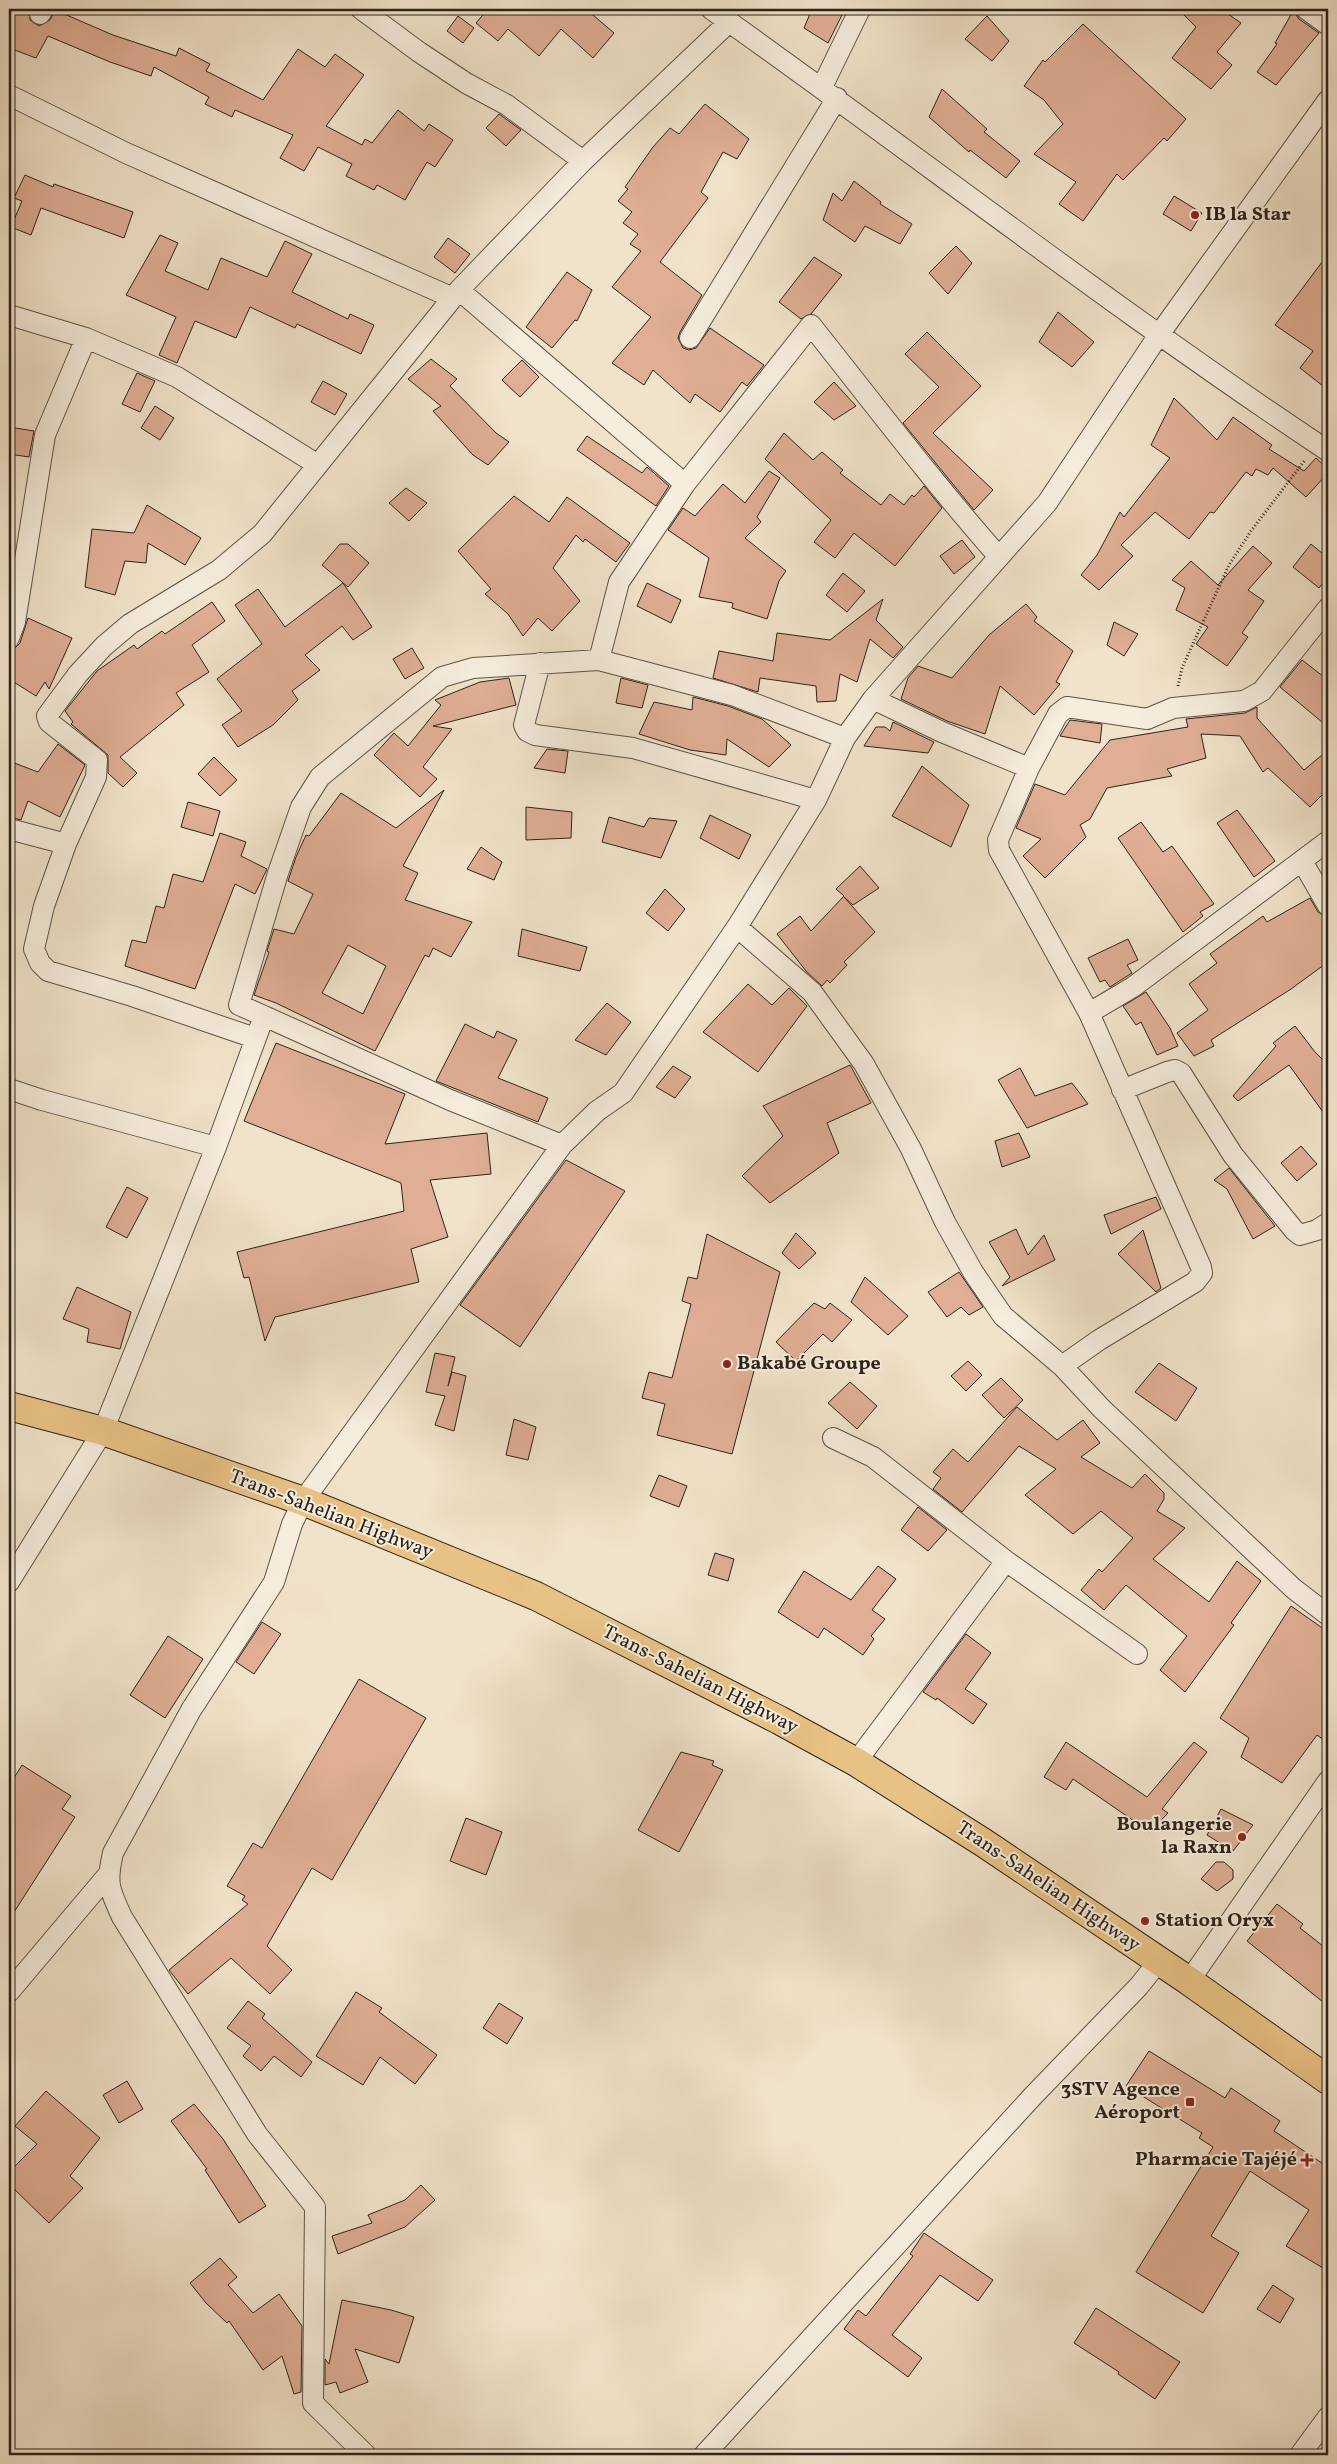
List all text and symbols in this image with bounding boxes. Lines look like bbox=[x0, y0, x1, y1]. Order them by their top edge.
place label: IB la Star bbox=[1205, 201, 1291, 229]
marker: IB la Star bbox=[1189, 209, 1201, 221]
place label: Bakabé Groupe bbox=[737, 1350, 881, 1378]
marker: Bakabé Groupe bbox=[721, 1358, 733, 1370]
street label: Trans-Sahelian Highway bbox=[225, 1463, 437, 1567]
street label: Trans-Sahelian Highway bbox=[597, 1618, 803, 1742]
place label: Boulangerie la Raxn bbox=[1116, 1811, 1232, 1862]
street label: Trans-Sahelian Highway bbox=[950, 1815, 1146, 1959]
marker: Boulangerie la Raxn bbox=[1236, 1831, 1248, 1843]
place label: Station Oryx bbox=[1155, 1907, 1274, 1935]
marker: Station Oryx bbox=[1139, 1915, 1151, 1927]
place label: 3STV Agence Aéroport bbox=[1061, 2076, 1180, 2127]
marker: 3STV Agence Aéroport bbox=[1184, 2096, 1196, 2108]
place label: Pharmacie Tajéjé bbox=[1135, 2146, 1297, 2174]
marker: Pharmacie Tajéjé bbox=[1301, 2154, 1313, 2166]

